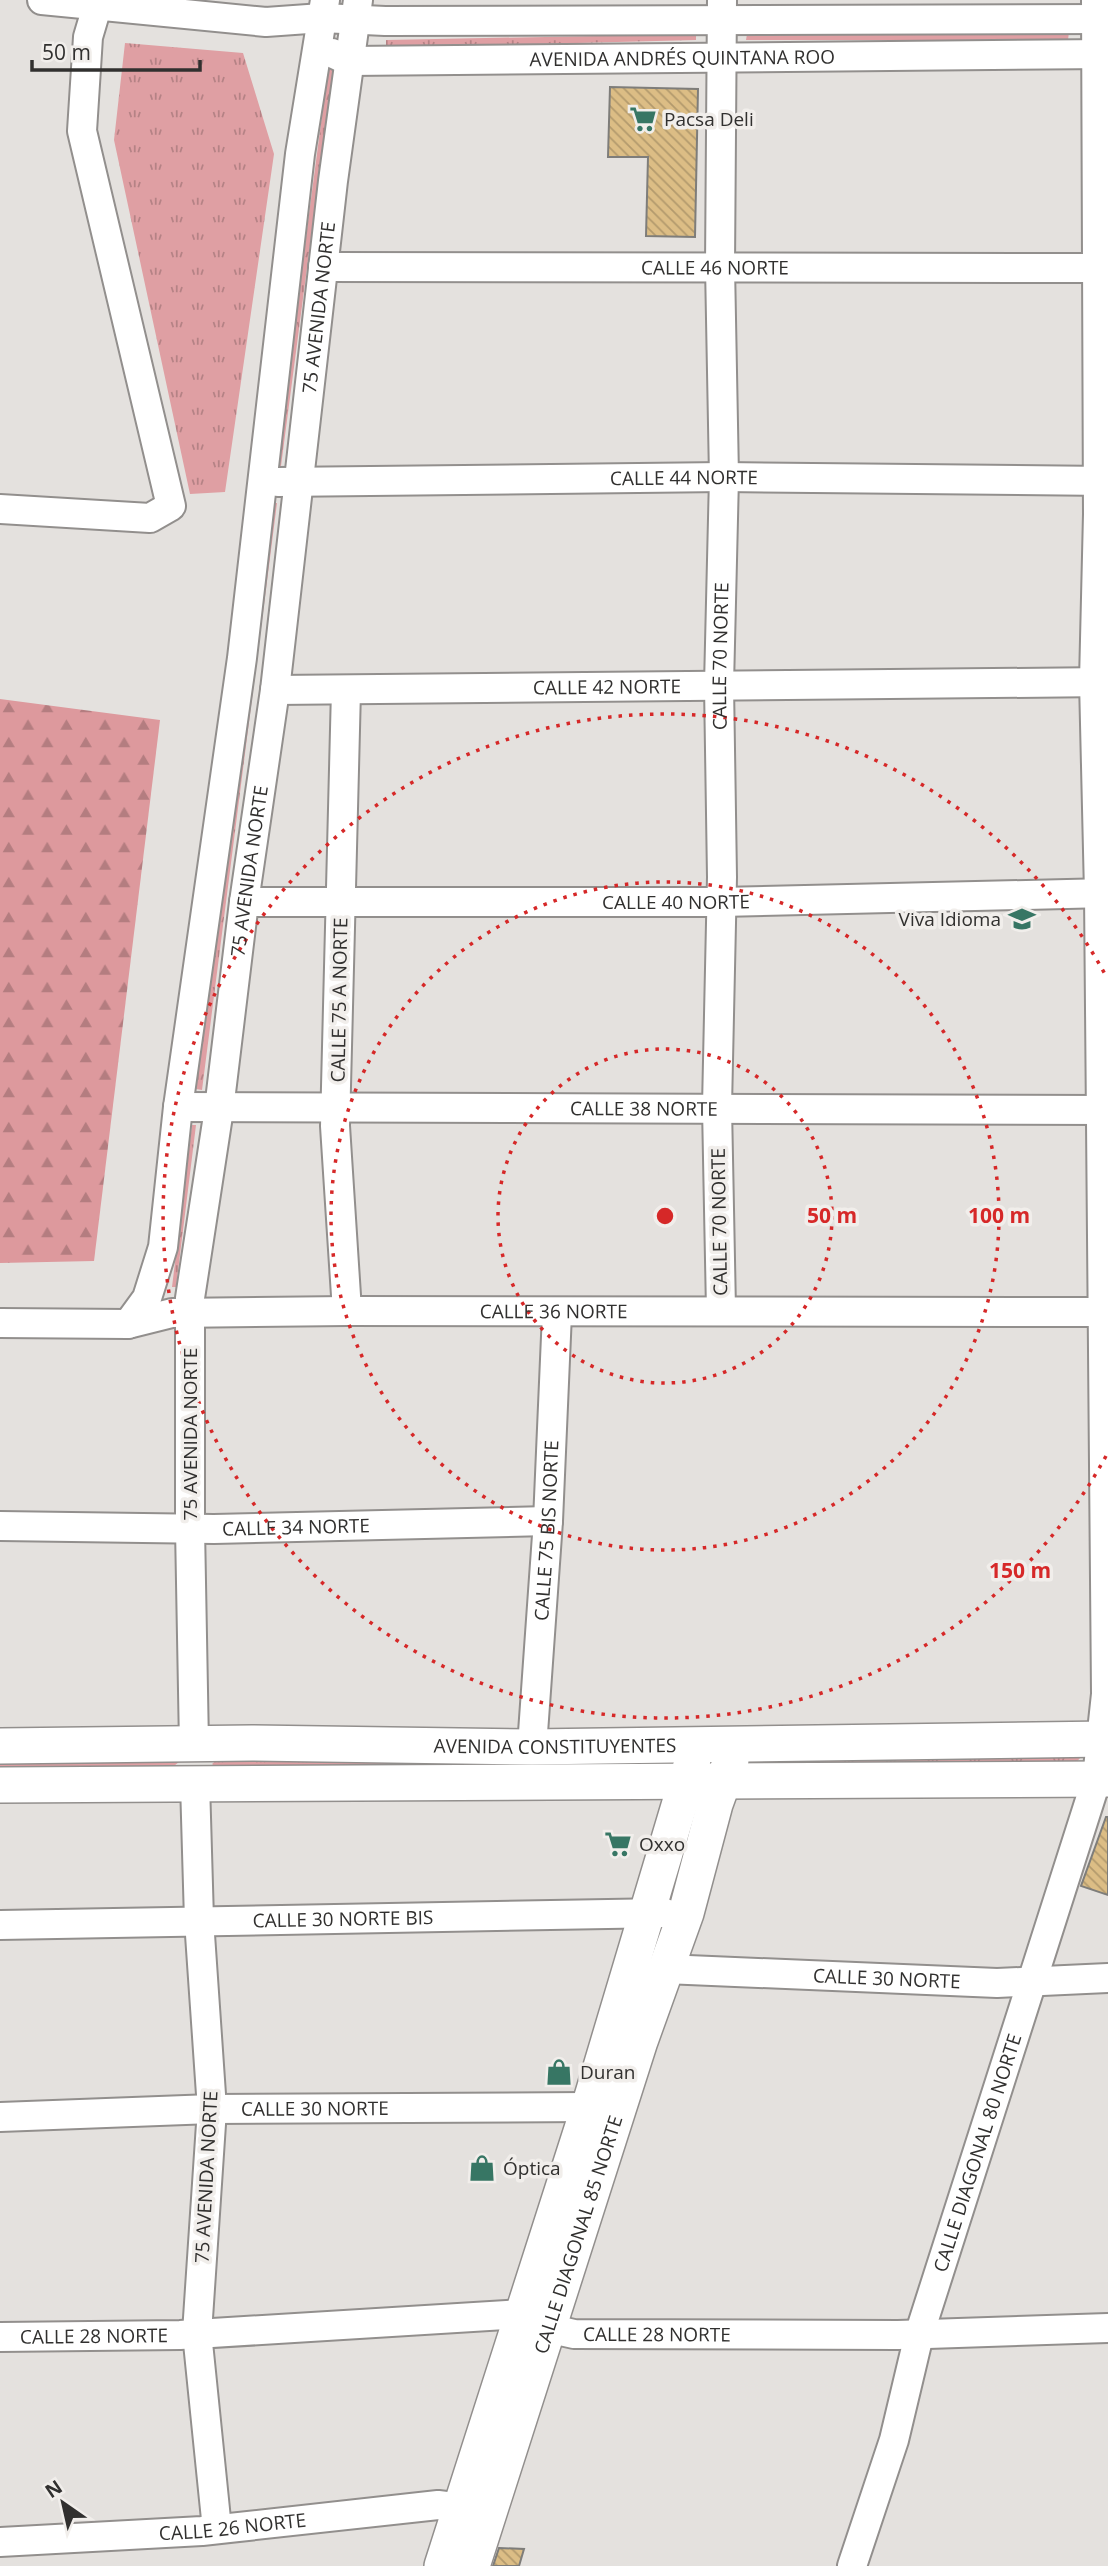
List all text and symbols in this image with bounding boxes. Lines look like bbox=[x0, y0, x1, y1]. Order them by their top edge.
scale bar bbox=[32, 28, 200, 72]
text: 50 m bbox=[42, 38, 91, 66]
street label: AVENIDA ANDRÉS QUINTANA ROO bbox=[529, 44, 835, 72]
supermarket icon: Pacsa Deli bbox=[628, 104, 658, 134]
place label: Pacsa Deli bbox=[664, 106, 754, 132]
street label: 75 AVENIDA NORTE bbox=[296, 220, 341, 395]
street label: CALLE 46 NORTE bbox=[641, 254, 789, 281]
street label: CALLE 44 NORTE bbox=[610, 464, 758, 491]
street label: CALLE 70 NORTE bbox=[706, 582, 734, 730]
street label: CALLE 42 NORTE bbox=[533, 673, 681, 701]
street label: 75 AVENIDA NORTE bbox=[224, 784, 274, 958]
street label: CALLE 40 NORTE bbox=[602, 888, 750, 915]
school or university icon: Viva Idioma bbox=[1007, 904, 1037, 934]
place label: Viva Idioma bbox=[899, 906, 1001, 932]
street label: CALLE 75 A NORTE bbox=[325, 917, 353, 1083]
street label: CALLE 38 NORTE bbox=[570, 1095, 718, 1122]
street label: CALLE 70 NORTE bbox=[705, 1148, 733, 1296]
text: 50 m bbox=[807, 1201, 857, 1229]
text: 100 m bbox=[968, 1201, 1030, 1229]
centre of rings bbox=[653, 1204, 677, 1228]
street label: CALLE 36 NORTE bbox=[480, 1298, 628, 1324]
street label: 75 AVENIDA NORTE bbox=[177, 1348, 203, 1520]
street label: CALLE 75 BIS NORTE bbox=[528, 1440, 564, 1622]
street label: CALLE 34 NORTE bbox=[222, 1512, 370, 1542]
text: 150 m bbox=[989, 1556, 1051, 1584]
street label: AVENIDA CONSTITUYENTES bbox=[433, 1732, 677, 1760]
supermarket icon: Oxxo bbox=[603, 1829, 633, 1859]
place label: Oxxo bbox=[639, 1831, 685, 1857]
street label: CALLE 30 NORTE BIS bbox=[252, 1904, 434, 1933]
street label: CALLE 30 NORTE bbox=[812, 1962, 961, 1994]
street label: CALLE DIAGONAL 80 NORTE bbox=[927, 2030, 1027, 2275]
shop icon: Duran bbox=[544, 2057, 574, 2087]
place label: Duran bbox=[580, 2059, 635, 2085]
street label: 75 AVENIDA NORTE bbox=[188, 2090, 224, 2264]
street label: CALLE 30 NORTE bbox=[241, 2095, 389, 2122]
street label: CALLE DIAGONAL 85 NORTE bbox=[528, 2112, 628, 2357]
shop icon: Óptica bbox=[467, 2153, 497, 2183]
place label: Óptica bbox=[503, 2155, 561, 2181]
street label: CALLE 28 NORTE bbox=[583, 2321, 731, 2347]
street label: CALLE 28 NORTE bbox=[20, 2322, 168, 2350]
north arrow bbox=[28, 2468, 98, 2538]
text: N bbox=[40, 2474, 67, 2504]
street label: CALLE 26 NORTE bbox=[158, 2507, 307, 2546]

